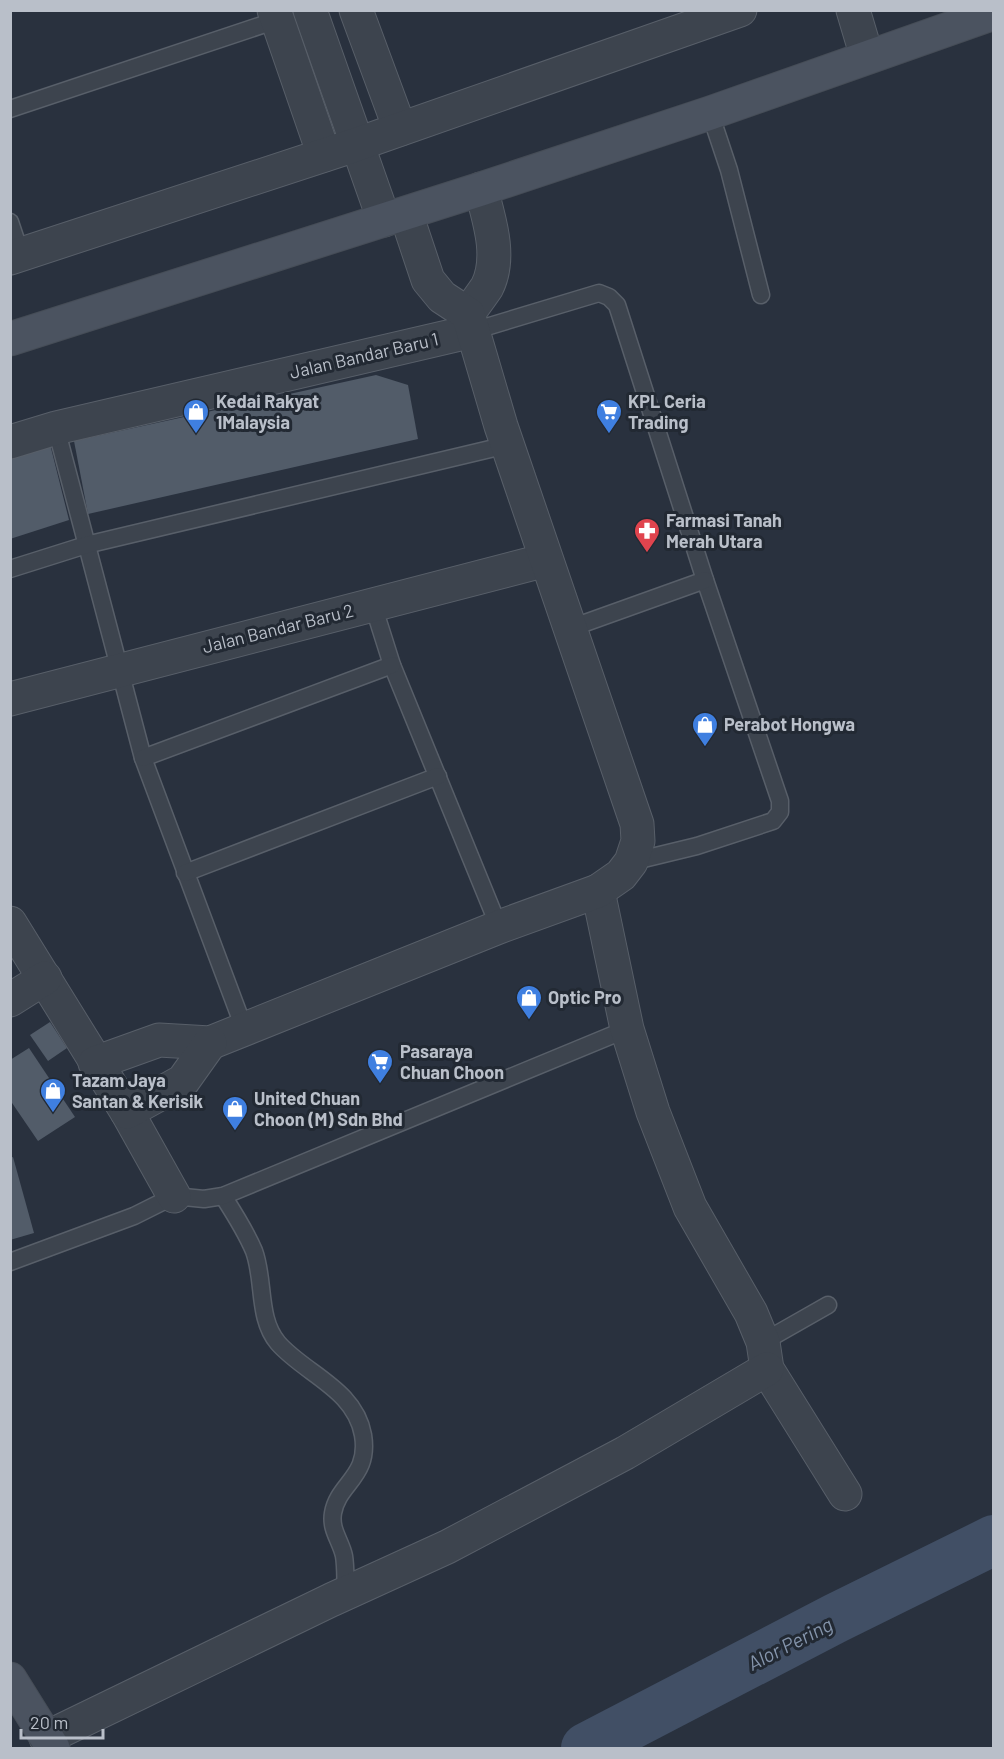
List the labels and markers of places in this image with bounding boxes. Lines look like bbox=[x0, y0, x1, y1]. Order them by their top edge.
place label: Kedai Rakyat 1Malaysia bbox=[216, 390, 319, 433]
place label: KPL Ceria Trading bbox=[628, 390, 706, 433]
shop icon: Kedai Rakyat 1Malaysia bbox=[181, 397, 211, 435]
supermarket icon: KPL Ceria Trading bbox=[594, 397, 624, 435]
place label: Farmasi Tanah Merah Utara bbox=[666, 509, 782, 552]
pharmacy icon: Farmasi Tanah Merah Utara bbox=[632, 516, 662, 554]
shop icon: Perabot Hongwa bbox=[690, 710, 720, 748]
place label: Perabot Hongwa bbox=[724, 713, 855, 735]
shop icon: Optic Pro bbox=[514, 983, 544, 1021]
place label: Optic Pro bbox=[548, 986, 622, 1008]
place label: Pasaraya Chuan Choon bbox=[400, 1040, 504, 1083]
supermarket icon: Pasaraya Chuan Choon bbox=[365, 1047, 395, 1085]
place label: Tazam Jaya Santan & Kerisik bbox=[72, 1069, 204, 1112]
shop icon: Tazam Jaya Santan & Kerisik bbox=[38, 1076, 68, 1114]
place label: United Chuan Choon (M) Sdn Bhd bbox=[254, 1087, 403, 1130]
shop icon: United Chuan Choon (M) Sdn Bhd bbox=[220, 1094, 250, 1132]

